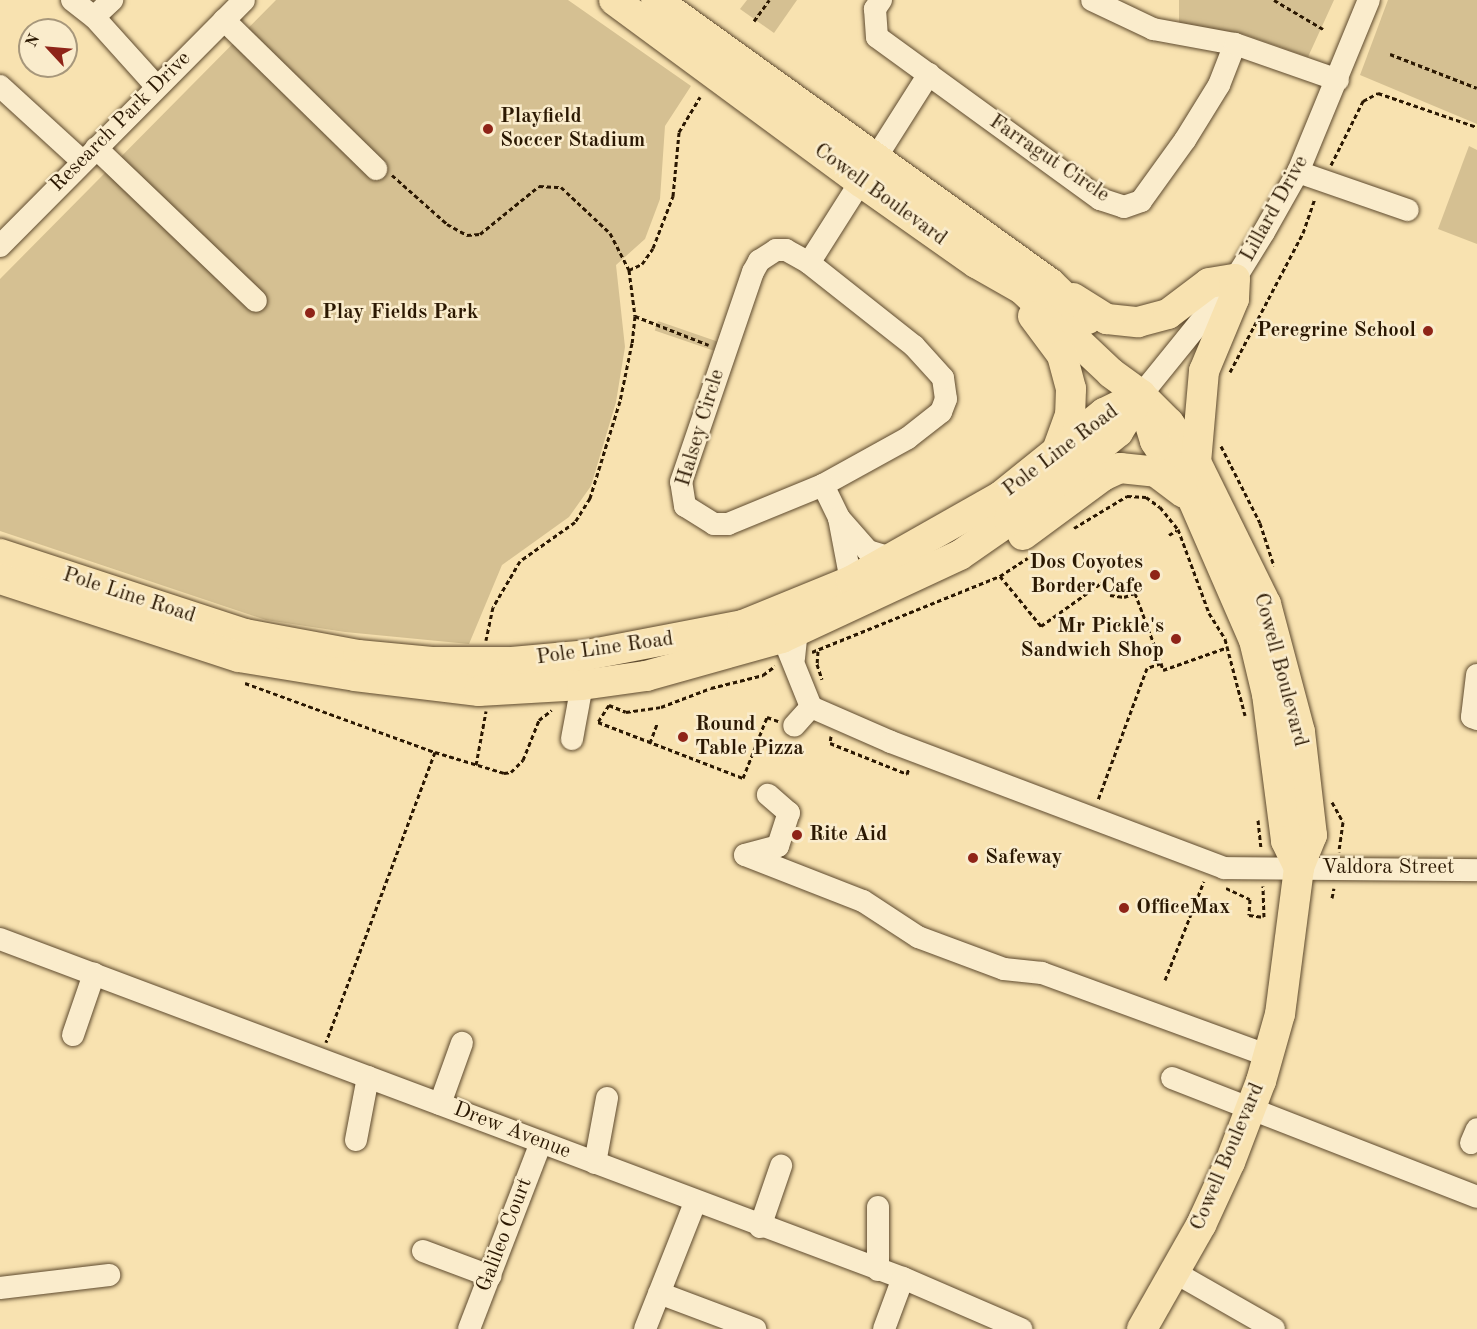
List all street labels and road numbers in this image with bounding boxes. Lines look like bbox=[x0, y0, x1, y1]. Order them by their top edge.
street label: Research Park Drive bbox=[45, 46, 197, 198]
street label: Farragut Circle bbox=[984, 110, 1114, 208]
street label: Cowell Boulevard bbox=[809, 138, 951, 252]
street label: Lillard Drive bbox=[1236, 152, 1314, 266]
street label: Halsey Circle bbox=[671, 366, 731, 490]
street label: Pole Line Road bbox=[998, 399, 1124, 503]
street label: Pole Line Road bbox=[59, 563, 199, 629]
street label: Cowell Boulevard bbox=[1247, 590, 1313, 750]
street label: Pole Line Road bbox=[535, 627, 675, 671]
street label: Valdora Street bbox=[1322, 855, 1454, 881]
street label: Cowell Boulevard bbox=[1186, 1079, 1270, 1235]
street label: Drew Avenue bbox=[450, 1097, 574, 1165]
street label: Galileo Court bbox=[472, 1174, 538, 1296]

